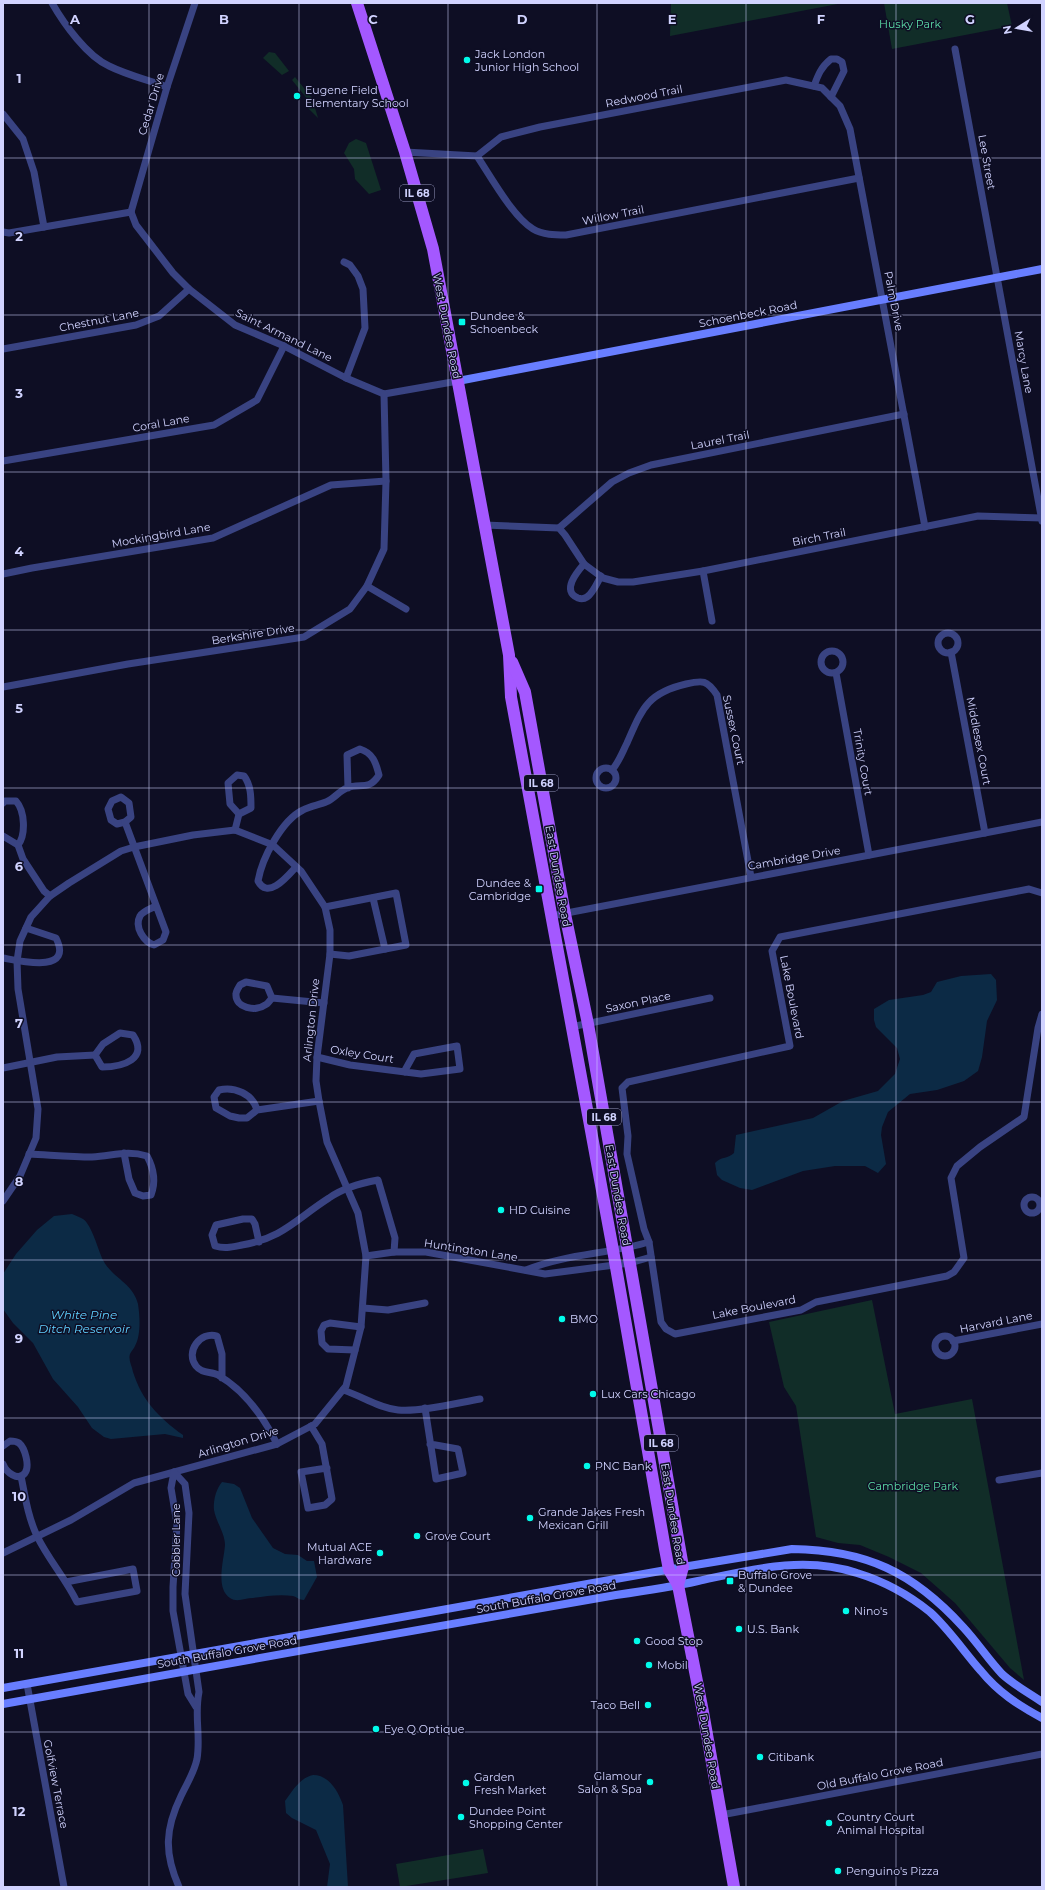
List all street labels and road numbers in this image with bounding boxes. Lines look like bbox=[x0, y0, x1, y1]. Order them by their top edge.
street label: Cedar Drive bbox=[135, 71, 167, 137]
street label: Redwood Trail bbox=[604, 82, 684, 110]
street label: Lee Street bbox=[975, 133, 999, 191]
road number: IL 68 bbox=[400, 185, 434, 201]
street label: Willow Trail bbox=[581, 202, 645, 228]
street label: Palm Drive bbox=[881, 270, 907, 332]
street label: West Dundee Road bbox=[430, 272, 464, 380]
street label: Schoenbeck Road bbox=[698, 298, 798, 330]
street label: Chestnut Lane bbox=[58, 305, 140, 335]
street label: Saint Armand Lane bbox=[233, 305, 335, 365]
street label: Marcy Lane bbox=[1012, 330, 1036, 395]
street label: Coral Lane bbox=[131, 411, 191, 435]
street label: Laurel Trail bbox=[689, 427, 751, 453]
street label: Mockingbird Lane bbox=[110, 519, 212, 551]
street label: Birch Trail bbox=[791, 525, 847, 549]
street label: Berkshire Drive bbox=[210, 620, 296, 647]
street label: Sussex Court bbox=[720, 694, 748, 767]
street label: Middlesex Court bbox=[964, 696, 995, 787]
street label: Trinity Court bbox=[850, 728, 876, 797]
road number: IL 68 bbox=[524, 775, 558, 791]
street label: East Dundee Road bbox=[542, 824, 574, 928]
street label: Cambridge Drive bbox=[747, 843, 842, 873]
street label: Lake Boulevard bbox=[777, 954, 807, 1040]
street label: Arlington Drive bbox=[300, 977, 322, 1062]
street label: Saxon Place bbox=[604, 988, 672, 1016]
street label: Oxley Court bbox=[329, 1042, 395, 1066]
road number: IL 68 bbox=[587, 1109, 621, 1125]
street label: East Dundee Road bbox=[602, 1143, 634, 1247]
street label: Huntington Lane bbox=[423, 1236, 519, 1264]
street label: Lake Boulevard bbox=[711, 1292, 797, 1322]
street label: Harvard Lane bbox=[958, 1308, 1034, 1336]
street label: Arlington Drive bbox=[196, 1423, 280, 1461]
road number: IL 68 bbox=[644, 1435, 678, 1451]
street label: East Dundee Road bbox=[658, 1462, 688, 1566]
street label: Cobbler Lane bbox=[169, 1503, 183, 1577]
street label: South Buffalo Grove Road bbox=[475, 1578, 617, 1616]
street label: South Buffalo Grove Road bbox=[156, 1633, 298, 1671]
street label: West Dundee Road bbox=[691, 1682, 723, 1790]
street label: Golfview Terrace bbox=[41, 1738, 72, 1830]
street label: Old Buffalo Grove Road bbox=[816, 1755, 944, 1793]

